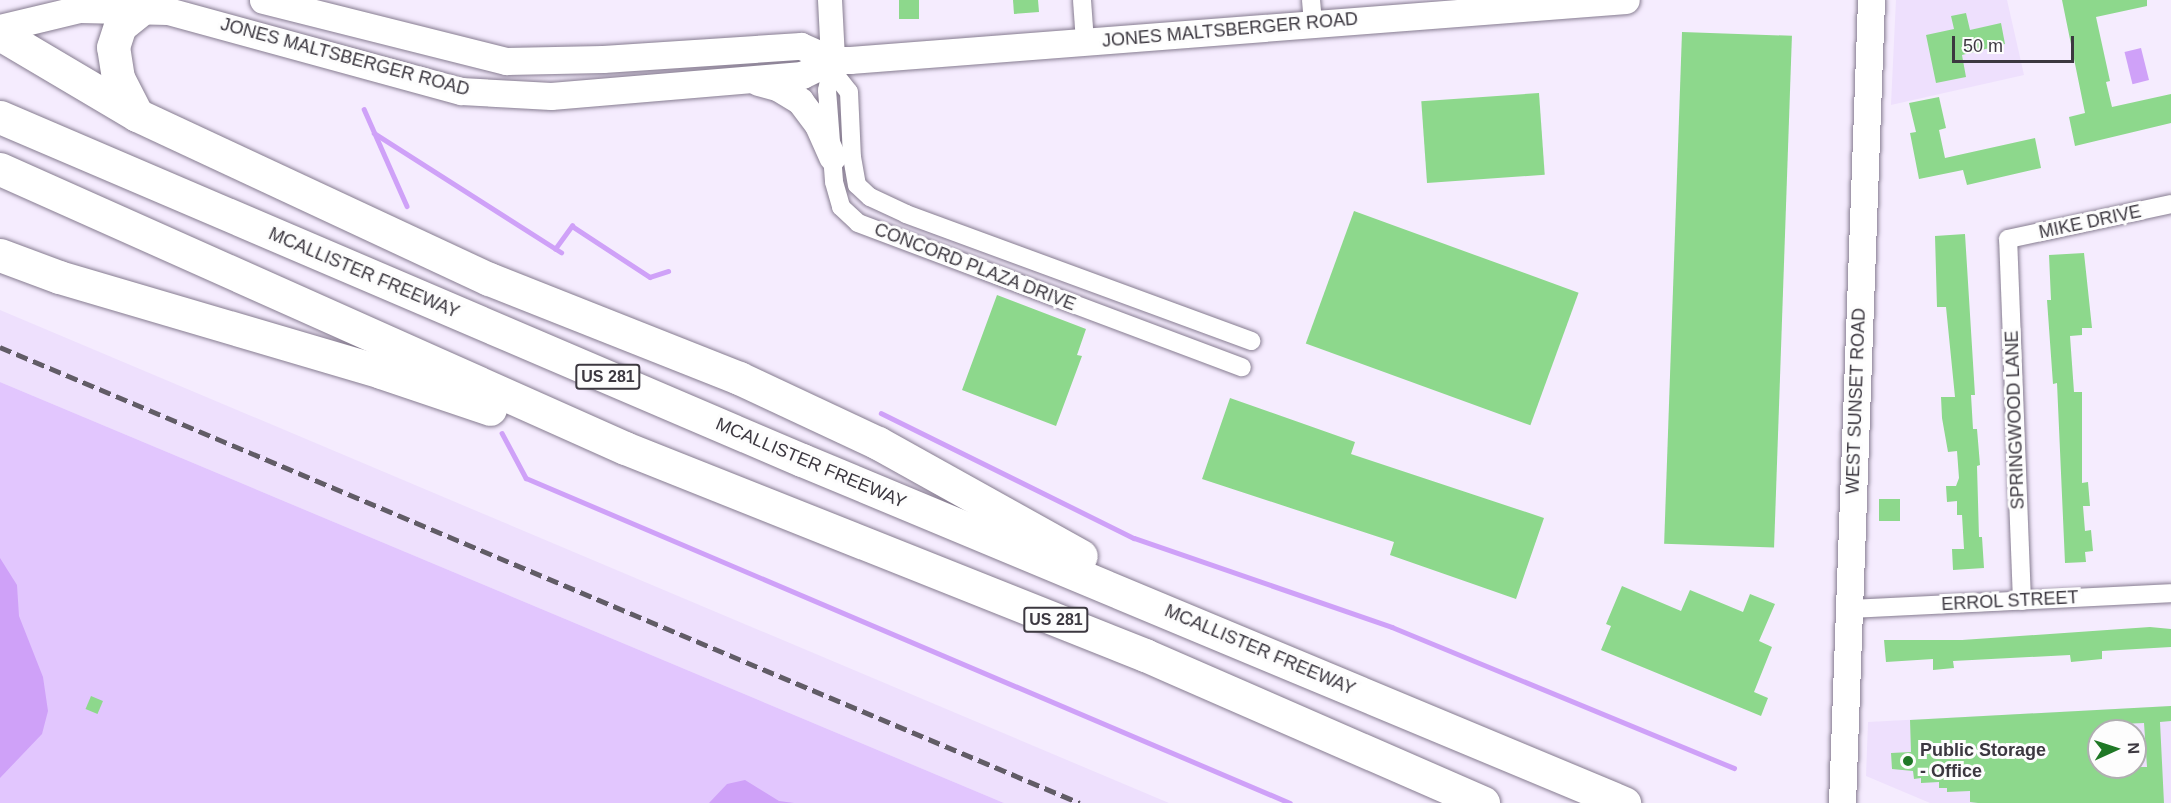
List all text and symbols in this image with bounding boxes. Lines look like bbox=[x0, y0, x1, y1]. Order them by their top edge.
street label: JONES MALTSBERGER ROAD bbox=[1101, 8, 1359, 52]
street label: JONES MALTSBERGER ROAD bbox=[218, 13, 472, 101]
scale bar bbox=[1955, 24, 2076, 62]
text: 50 m bbox=[1963, 36, 2003, 56]
street label: MIKE DRIVE bbox=[2037, 201, 2143, 243]
street label: CONCORD PLAZA DRIVE bbox=[871, 218, 1079, 316]
street label: MCALLISTER FREEWAY bbox=[265, 223, 463, 323]
street label: WEST SUNSET ROAD bbox=[1842, 307, 1870, 495]
street label: SPRINGWOOD LANE bbox=[2001, 330, 2029, 510]
road number: US 281 bbox=[575, 364, 641, 390]
street label: MCALLISTER FREEWAY bbox=[712, 413, 910, 513]
street label: ERROL STREET bbox=[1941, 587, 2079, 615]
street label: MCALLISTER FREEWAY bbox=[1161, 600, 1359, 700]
road number: US 281 bbox=[1023, 607, 1089, 633]
north arrow bbox=[2087, 719, 2147, 779]
place label: Public Storage - Office bbox=[1920, 740, 2046, 783]
text: N bbox=[2125, 742, 2142, 754]
marker: Public Storage - Office bbox=[1901, 754, 1915, 768]

